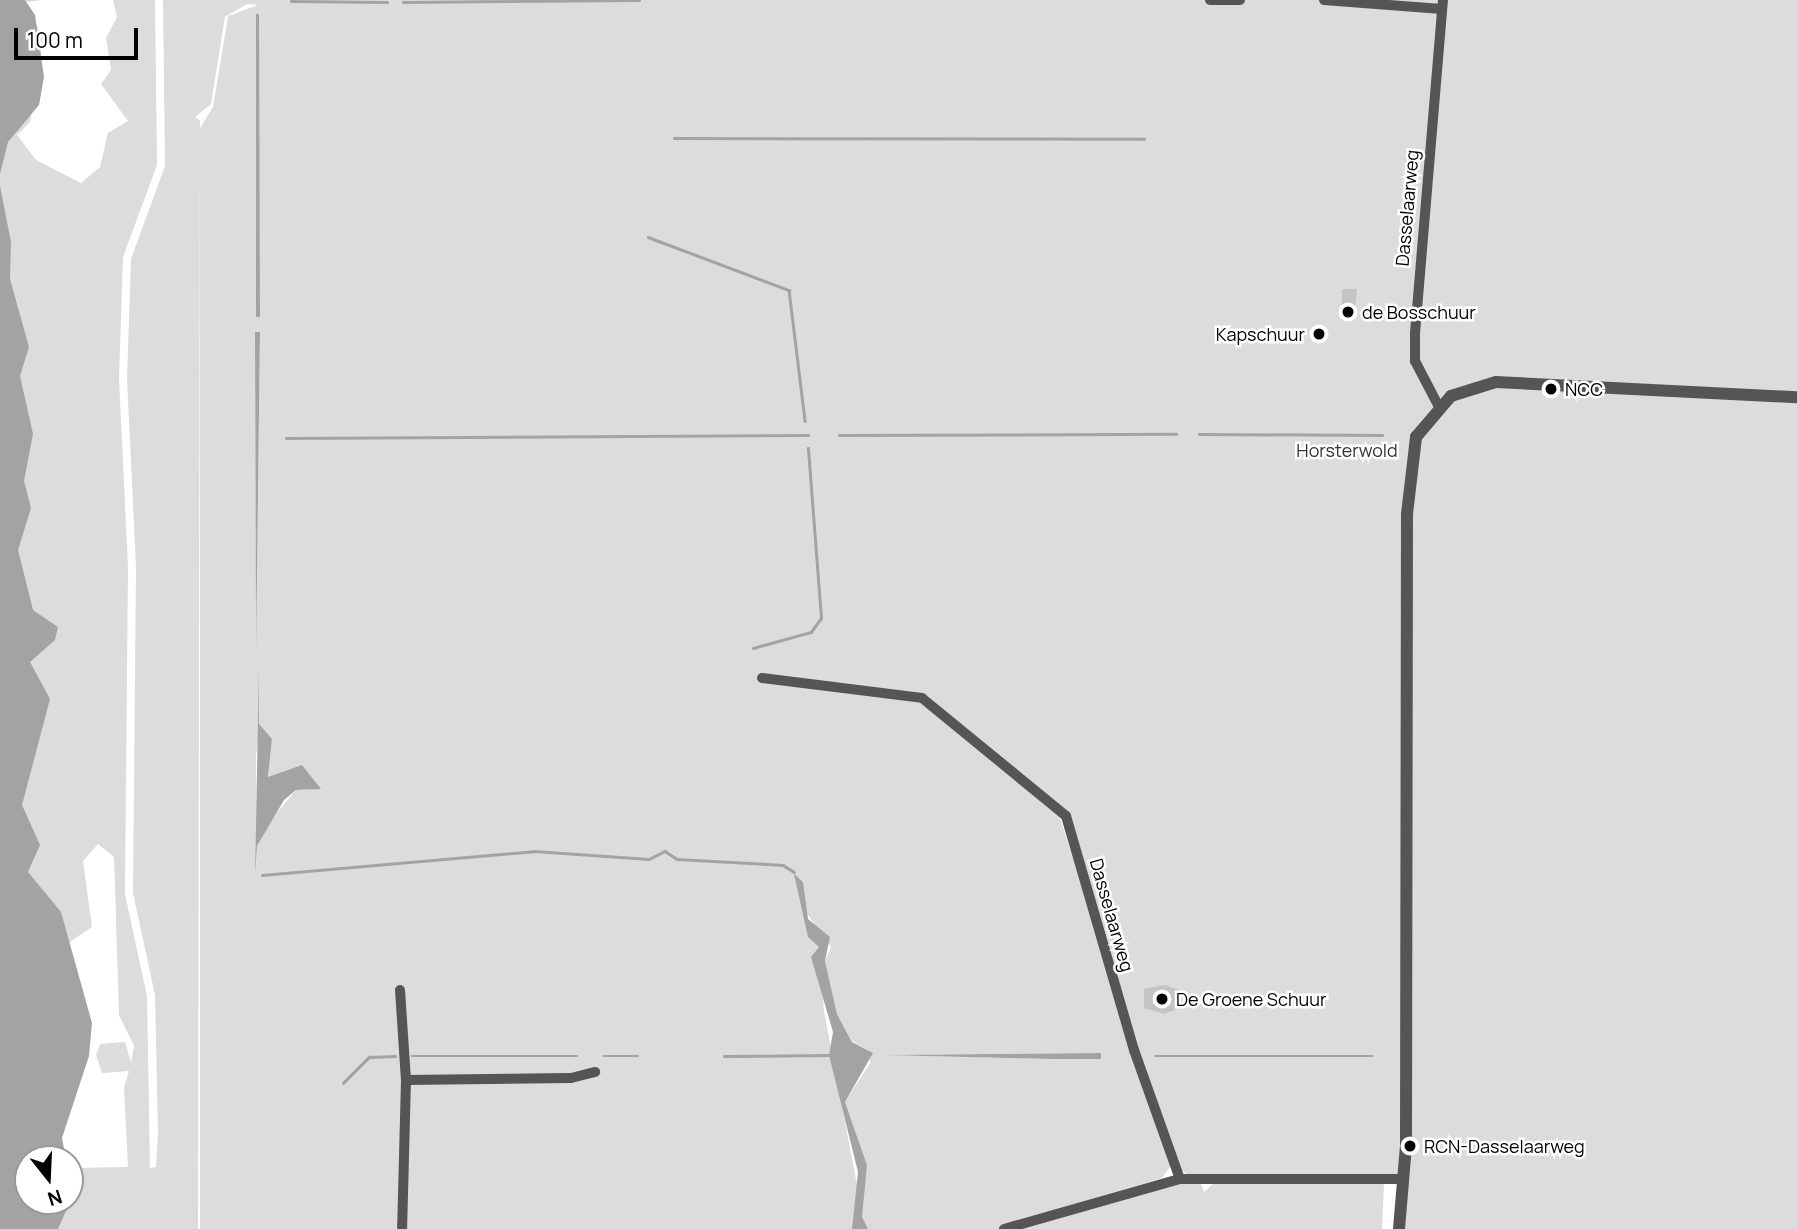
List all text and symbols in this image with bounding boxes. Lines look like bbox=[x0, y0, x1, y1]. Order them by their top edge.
scale bar bbox=[18, 14, 142, 58]
text: 100 m bbox=[27, 26, 83, 54]
street label: Dasselaarweg bbox=[1391, 149, 1423, 267]
place label: de Bosschuur bbox=[1362, 301, 1476, 323]
marker: de Bosschuur bbox=[1340, 304, 1356, 320]
place label: Kapschuur bbox=[1216, 323, 1305, 345]
marker: Kapschuur bbox=[1311, 326, 1327, 342]
place label: NCC bbox=[1565, 378, 1603, 400]
marker: NCC bbox=[1543, 381, 1559, 397]
park label: Horsterwold bbox=[1296, 439, 1398, 461]
street label: Dasselaarweg bbox=[1086, 856, 1138, 974]
place label: De Groene Schuur bbox=[1176, 988, 1326, 1010]
marker: De Groene Schuur bbox=[1154, 991, 1170, 1007]
place label: RCN-Dasselaarweg bbox=[1424, 1135, 1585, 1157]
marker: RCN-Dasselaarweg bbox=[1402, 1138, 1418, 1154]
north arrow bbox=[14, 1145, 84, 1215]
text: N bbox=[44, 1184, 65, 1213]

